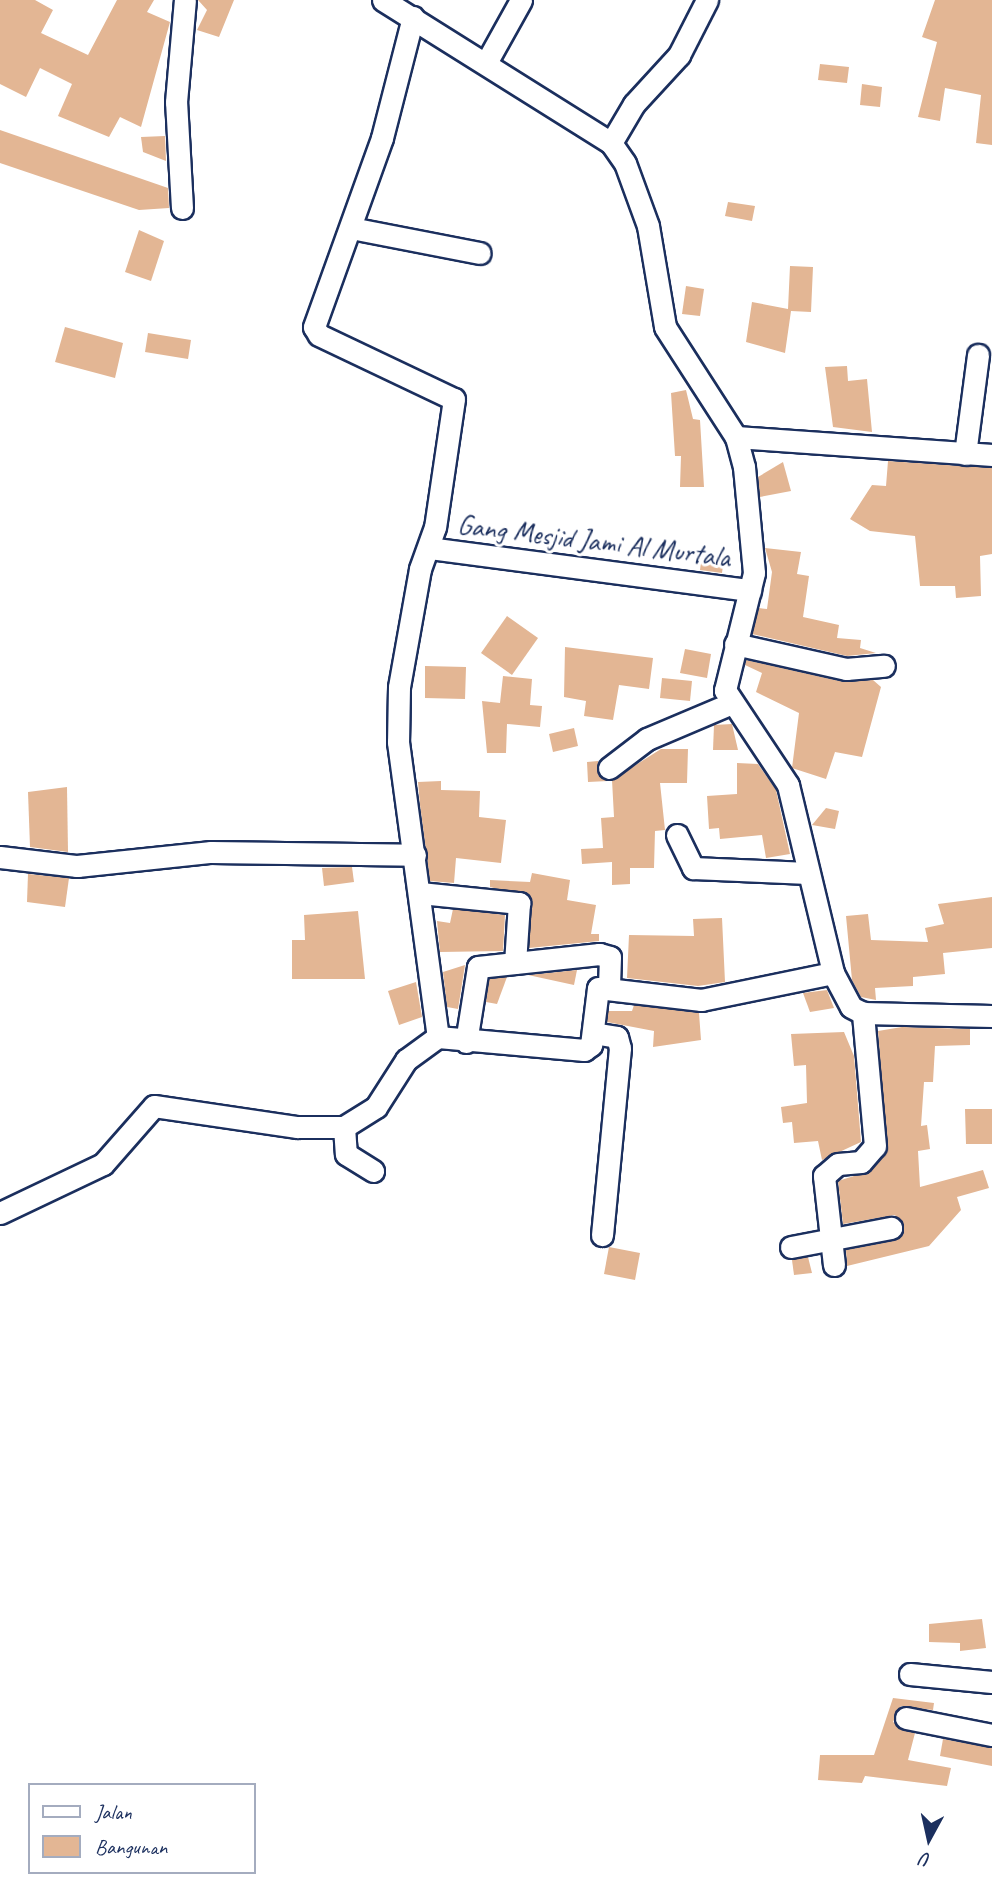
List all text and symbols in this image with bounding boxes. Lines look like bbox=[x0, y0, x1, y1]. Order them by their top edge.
street label: Gang Mesjid Jami Al Murtala bbox=[456, 508, 732, 574]
legend bbox=[28, 1783, 256, 1874]
text: Jalan bbox=[95, 1799, 132, 1825]
north arrow bbox=[894, 1804, 964, 1874]
text: Bangunan bbox=[95, 1834, 167, 1860]
text: U bbox=[920, 1847, 932, 1872]

